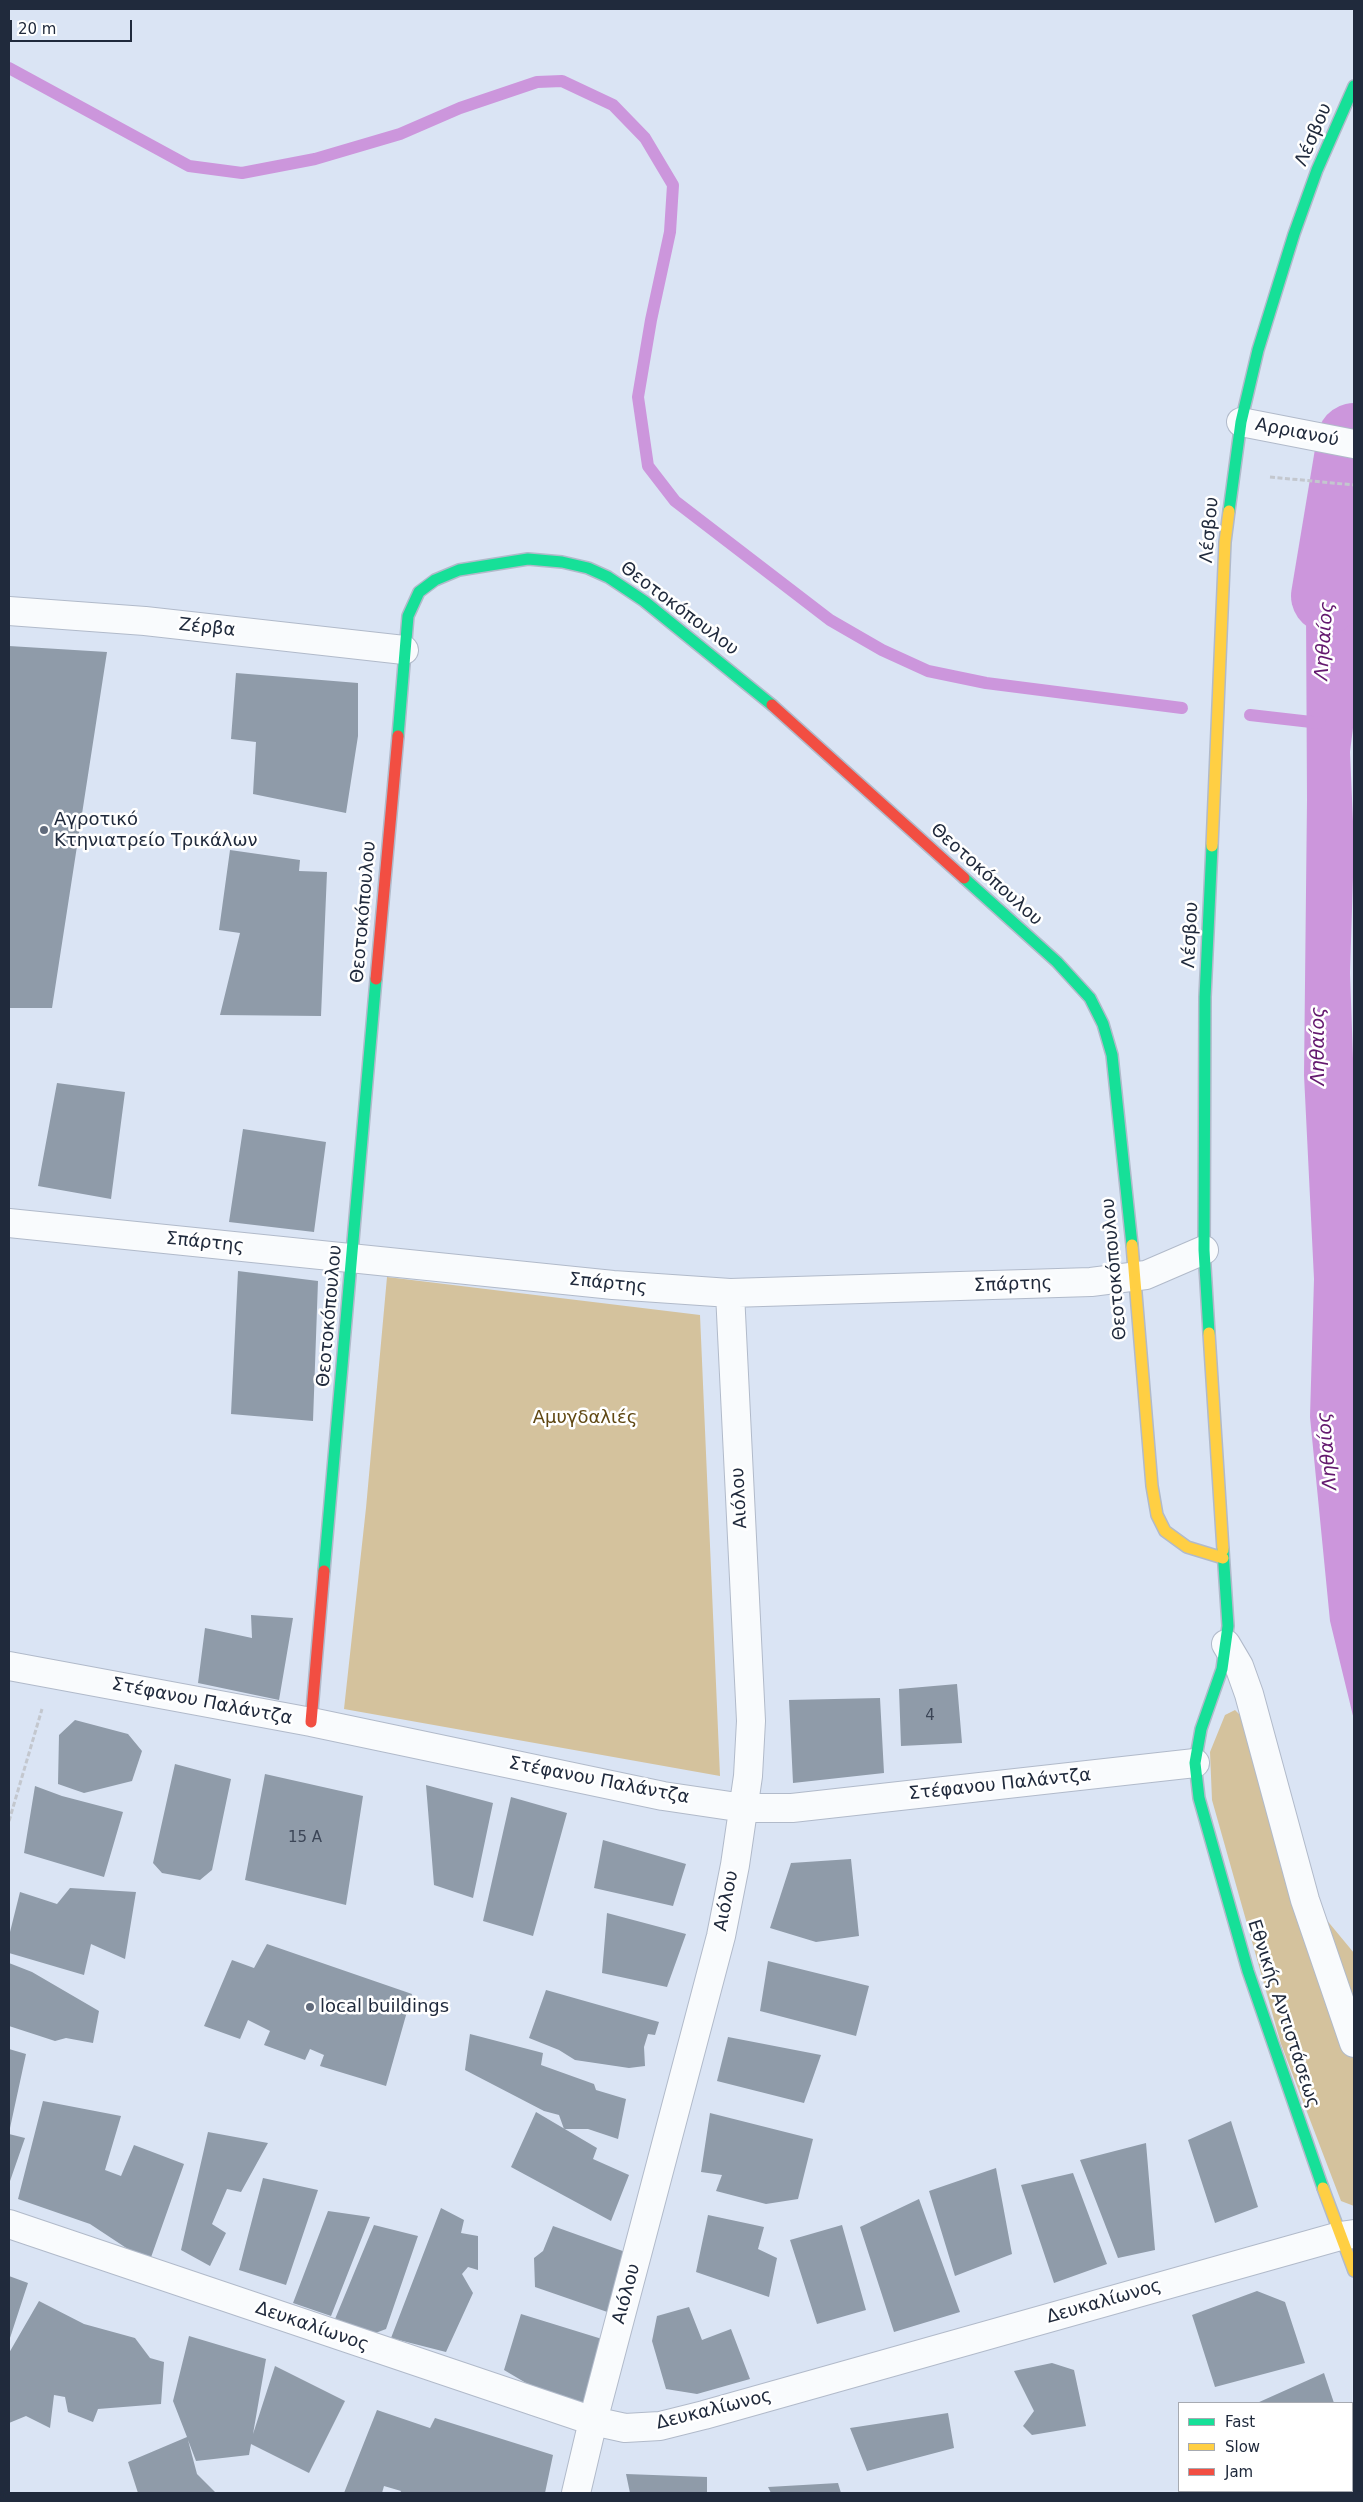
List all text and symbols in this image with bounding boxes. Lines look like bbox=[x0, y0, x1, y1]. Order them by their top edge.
scale bar bbox=[12, 10, 135, 42]
text: 20 m bbox=[18, 20, 56, 38]
street label: Λέσβου bbox=[1291, 100, 1337, 170]
street label: Αρριανού bbox=[1253, 414, 1341, 452]
street label: Λέσβου bbox=[1196, 496, 1224, 564]
street label: Θεοτοκόπουλου bbox=[616, 557, 742, 661]
water label: Ληθαίος bbox=[1311, 601, 1339, 681]
street label: Ζέρβα bbox=[178, 614, 236, 642]
place label: Αγροτικό Κτηνιατρείο Τρικάλων bbox=[54, 809, 258, 852]
street label: Θεοτοκόπουλου bbox=[926, 819, 1046, 931]
marker: Αγροτικό Κτηνιατρείο Τρικάλων bbox=[38, 824, 50, 836]
street label: Θεοτοκόπουλου bbox=[347, 840, 381, 984]
street label: Λέσβου bbox=[1178, 901, 1204, 969]
water label: Ληθαίος bbox=[1308, 1007, 1330, 1085]
street label: Θεοτοκόπουλου bbox=[1098, 1197, 1132, 1341]
street label: Σπάρτης bbox=[165, 1228, 245, 1258]
street label: Θεοτοκόπουλου bbox=[313, 1244, 347, 1388]
street label: Σπάρτης bbox=[568, 1269, 648, 1299]
street label: Σπάρτης bbox=[973, 1273, 1053, 1297]
park label: Αμυγδαλιές bbox=[533, 1407, 637, 1429]
water label: Ληθαίος bbox=[1313, 1411, 1343, 1491]
street label: Αιόλου bbox=[728, 1467, 752, 1529]
street label: Στέφανου Παλάντζα bbox=[110, 1674, 294, 1730]
house number: 4 bbox=[925, 1707, 935, 1725]
street label: Στέφανου Παλάντζα bbox=[507, 1753, 691, 1809]
street label: Στέφανου Παλάντζα bbox=[908, 1765, 1092, 1805]
house number: 15 A bbox=[288, 1829, 322, 1847]
street label: Αιόλου bbox=[711, 1869, 743, 1933]
street label: Εθνικής Αντιστάσεως bbox=[1242, 1917, 1324, 2111]
place label: local buildings bbox=[320, 1996, 449, 2018]
marker: local buildings bbox=[304, 2001, 316, 2013]
street label: Αιόλου bbox=[609, 2262, 645, 2326]
street label: Δευκαλίωνος bbox=[1044, 2275, 1164, 2329]
street label: Δευκαλίωνος bbox=[253, 2298, 371, 2356]
street label: Δευκαλίωνος bbox=[654, 2385, 774, 2435]
legend bbox=[1178, 2402, 1353, 2492]
text: Fast bbox=[1225, 2413, 1255, 2431]
text: Slow bbox=[1225, 2438, 1260, 2456]
text: Jam bbox=[1225, 2463, 1253, 2481]

